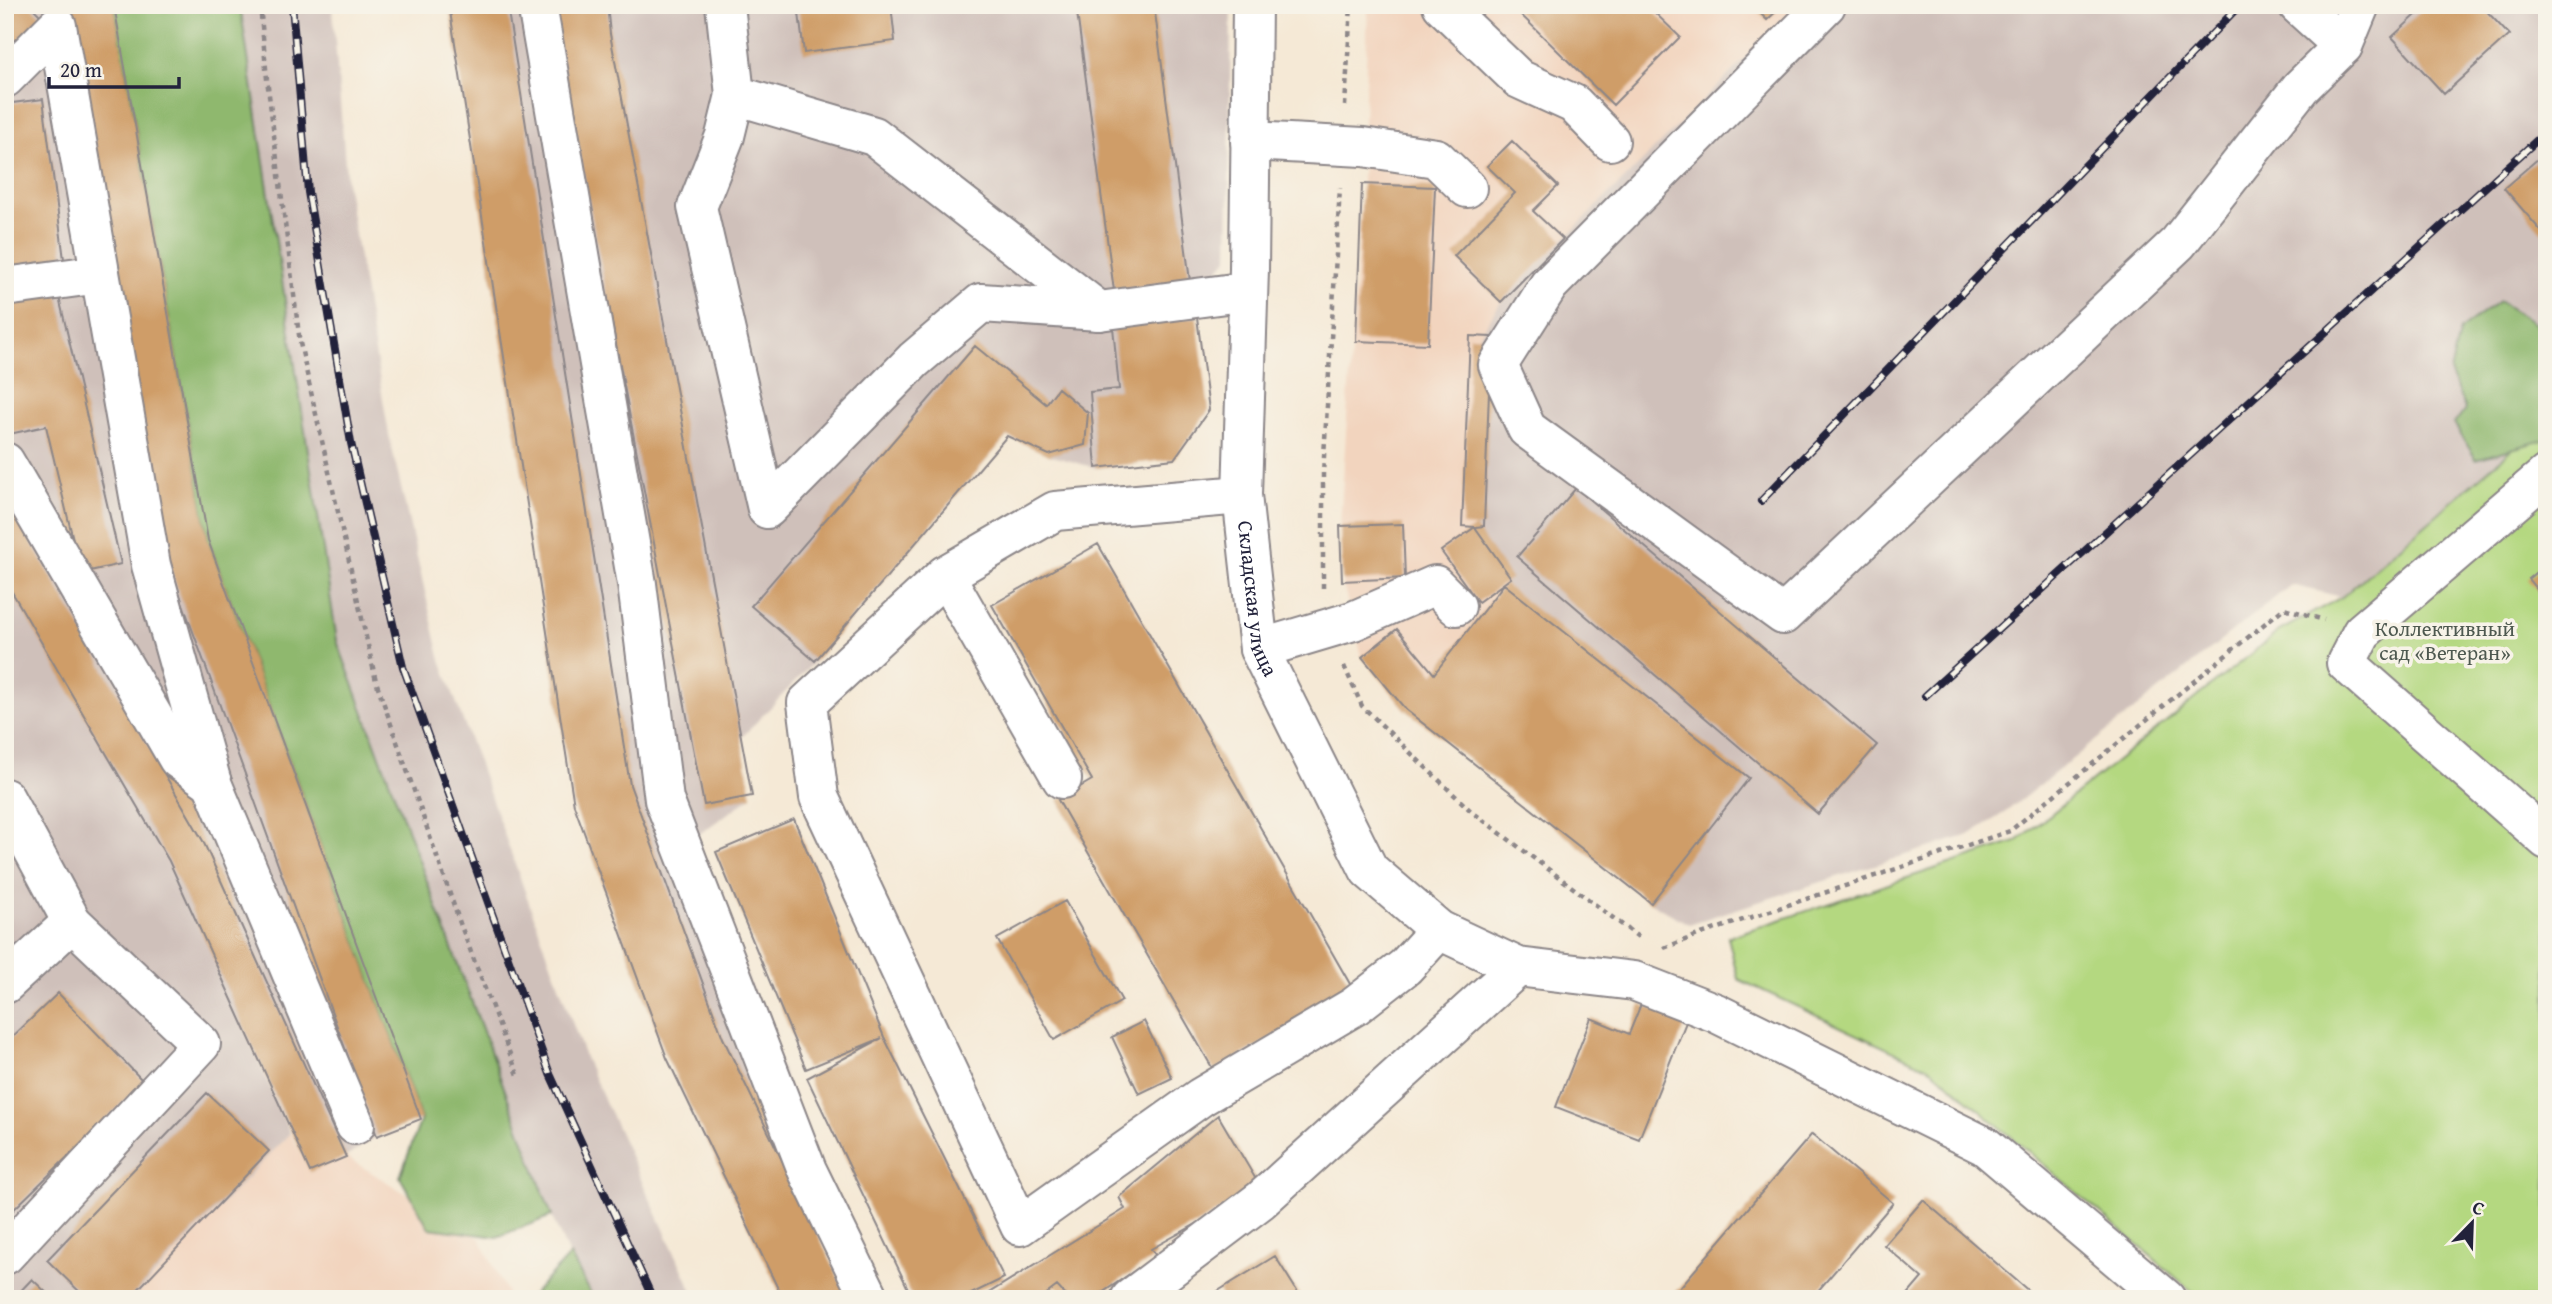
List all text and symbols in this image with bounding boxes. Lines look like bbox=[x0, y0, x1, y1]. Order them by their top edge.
scale bar bbox=[49, 46, 178, 90]
text: 20 m bbox=[60, 54, 102, 85]
street label: Складская улица bbox=[1230, 519, 1286, 681]
park label: Коллективный сад «Ветеран» bbox=[2375, 613, 2515, 668]
north arrow bbox=[2436, 1188, 2506, 1258]
text: С bbox=[2468, 1192, 2489, 1222]

